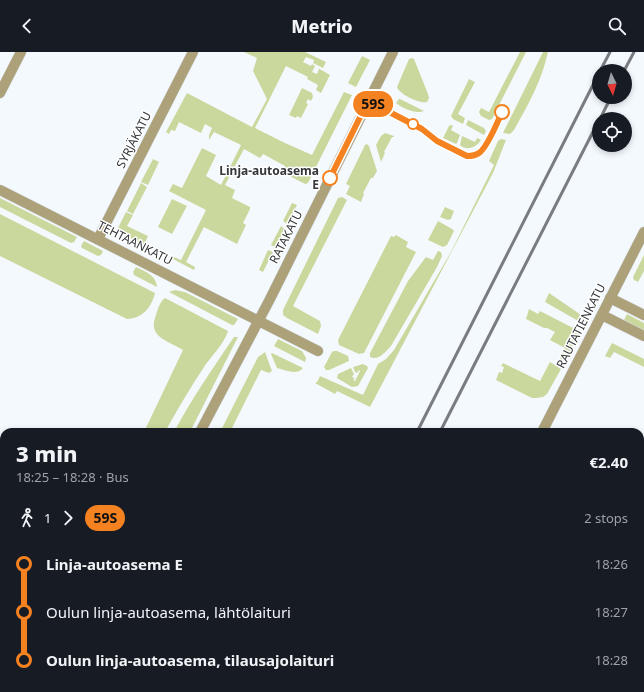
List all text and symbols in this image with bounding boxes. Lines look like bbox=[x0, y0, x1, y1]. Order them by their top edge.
text: Metrio bbox=[291, 14, 353, 38]
icon: back bbox=[16, 15, 38, 37]
icon: search bbox=[606, 15, 628, 37]
north arrow bbox=[592, 64, 632, 104]
map controls bbox=[592, 64, 632, 152]
line badge: 59S bbox=[350, 91, 396, 117]
text: 59S bbox=[361, 94, 385, 113]
unlabelled marker bbox=[494, 104, 510, 120]
street label: SYRJÄKATU bbox=[112, 109, 155, 171]
button: locate bbox=[592, 112, 632, 152]
unlabelled marker bbox=[407, 118, 419, 130]
place label: Linja-autoasema E bbox=[219, 162, 319, 193]
marker: Linja-autoasema E bbox=[322, 170, 338, 186]
street label: RATAKATU bbox=[265, 207, 306, 266]
street label: TEHTAANKATU bbox=[95, 216, 176, 269]
street label: RAUTATIENKATU bbox=[552, 281, 609, 371]
text: 3 min bbox=[16, 438, 77, 468]
text: €2.40 bbox=[589, 452, 628, 472]
text: 18:25 – 18:28 · Bus bbox=[16, 468, 129, 486]
icon: walk bbox=[16, 507, 38, 529]
icon: forward bbox=[57, 507, 79, 529]
text: 59S bbox=[93, 508, 117, 527]
text: 1 bbox=[44, 509, 51, 527]
text: 2 stops bbox=[584, 509, 628, 527]
text: Linja-autoasema E bbox=[46, 554, 183, 574]
text: 18:26 bbox=[595, 555, 628, 573]
text: Oulun linja-autoasema, lähtölaituri bbox=[46, 602, 291, 622]
text: 18:27 bbox=[595, 603, 628, 621]
text: Oulun linja-autoasema, tilausajolaituri bbox=[46, 650, 334, 670]
text: 18:28 bbox=[595, 651, 628, 669]

